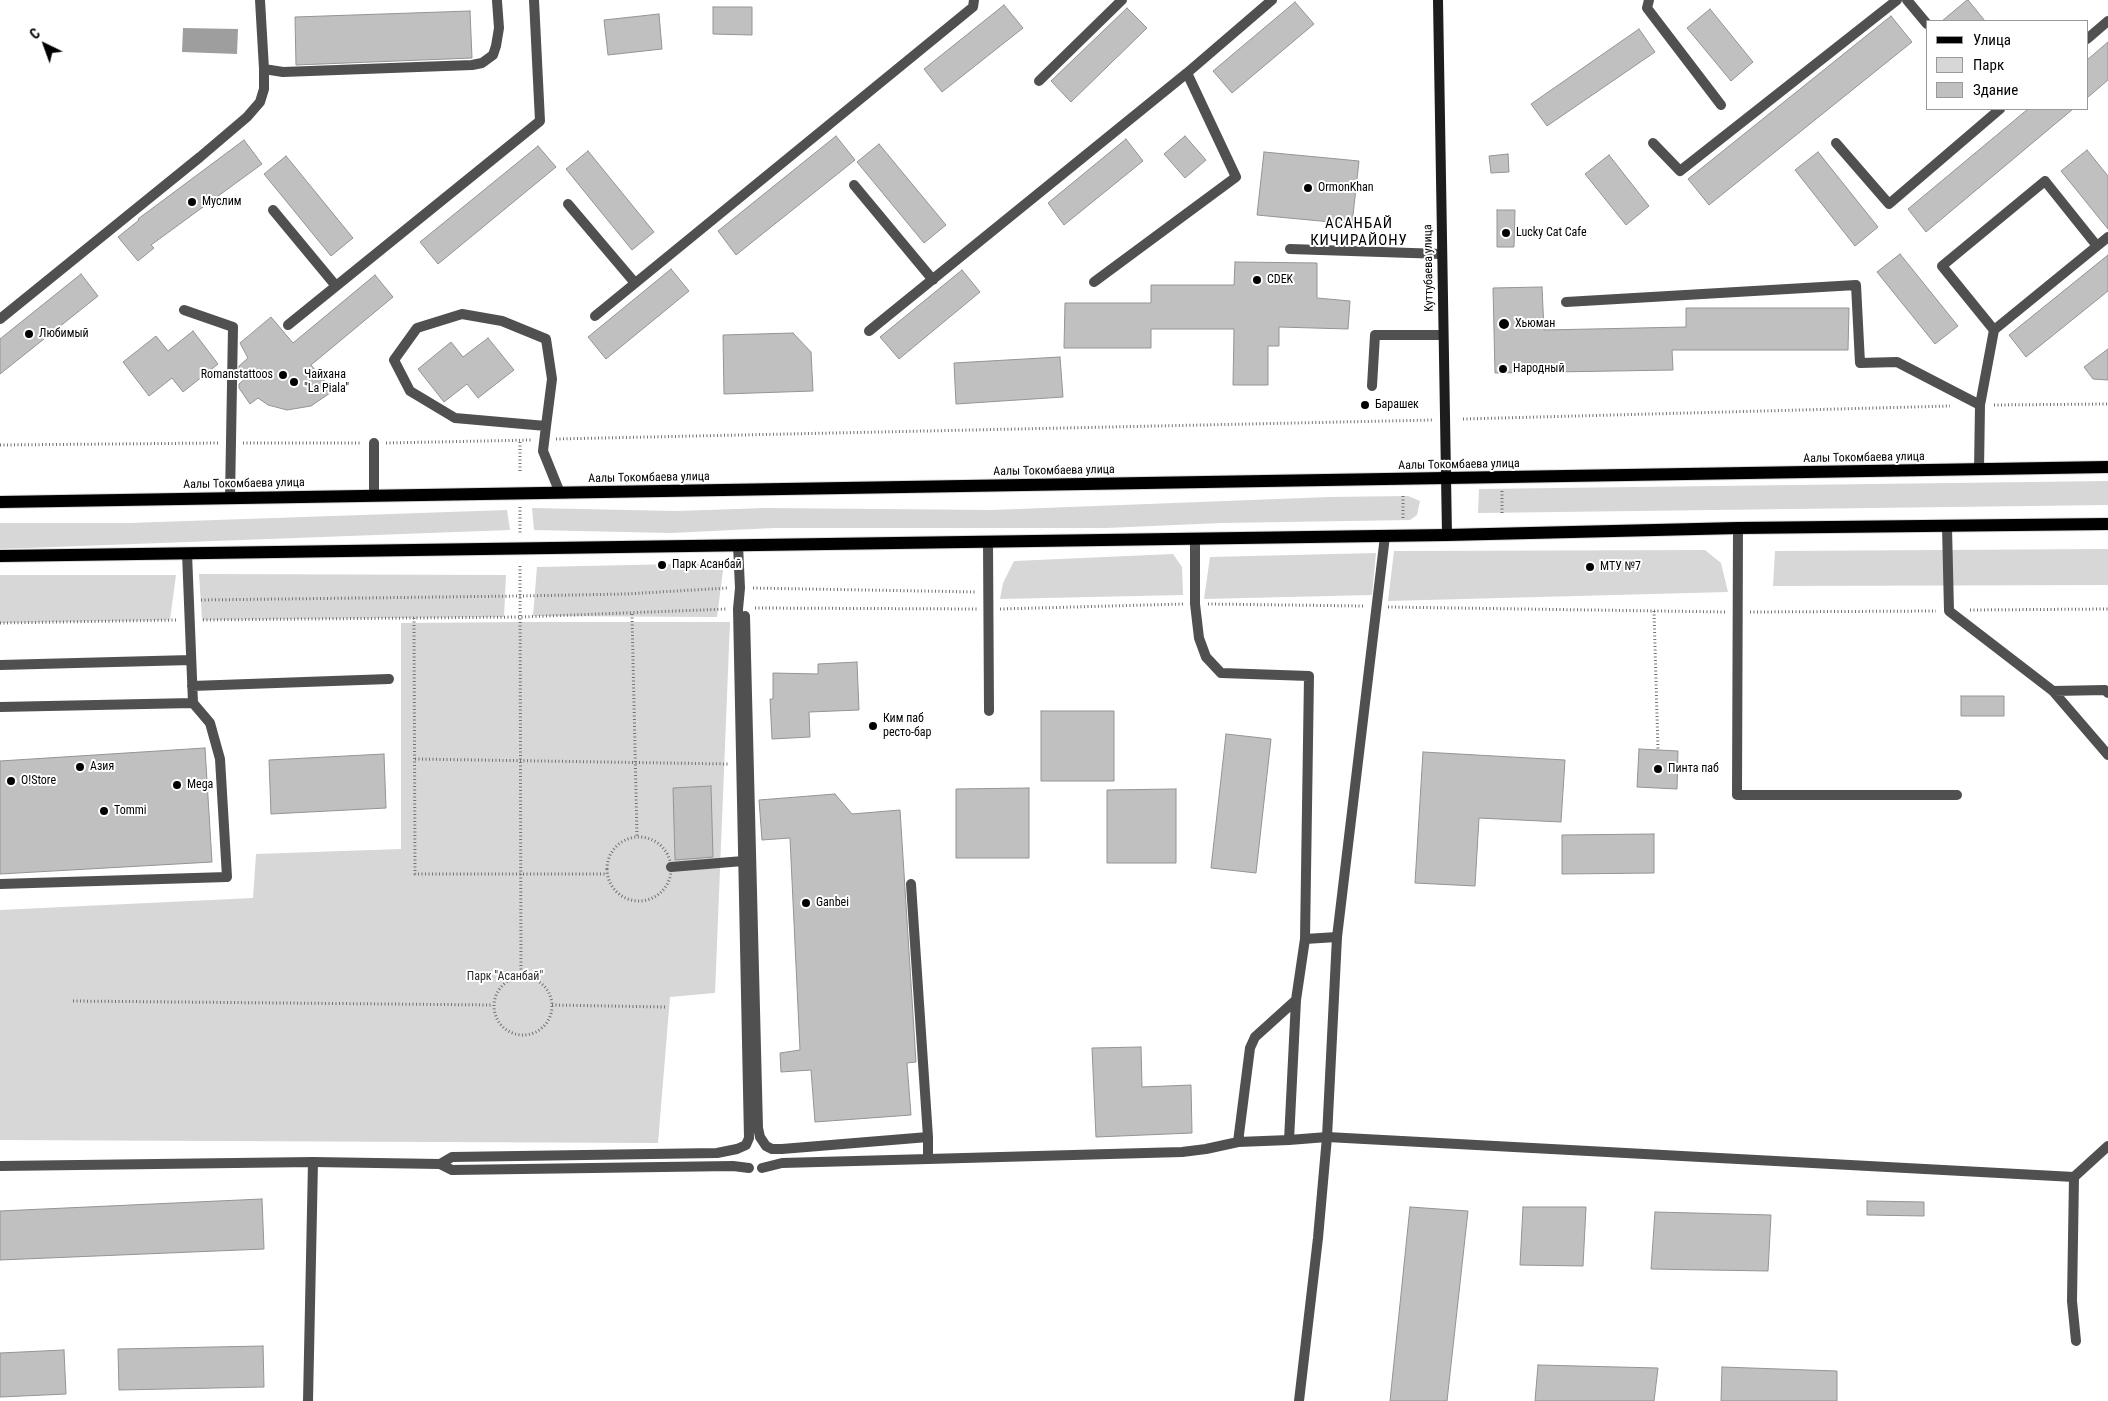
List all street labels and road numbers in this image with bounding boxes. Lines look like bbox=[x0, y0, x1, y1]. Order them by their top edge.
street label: Куттубаева улица bbox=[1421, 224, 1437, 312]
street label: Аалы Токомбаева улица bbox=[1803, 450, 1925, 466]
street label: Аалы Токомбаева улица bbox=[1398, 457, 1520, 473]
street label: Аалы Токомбаева улица bbox=[993, 463, 1115, 479]
street label: Аалы Токомбаева улица bbox=[588, 470, 710, 486]
street label: Аалы Токомбаева улица bbox=[183, 476, 305, 492]

